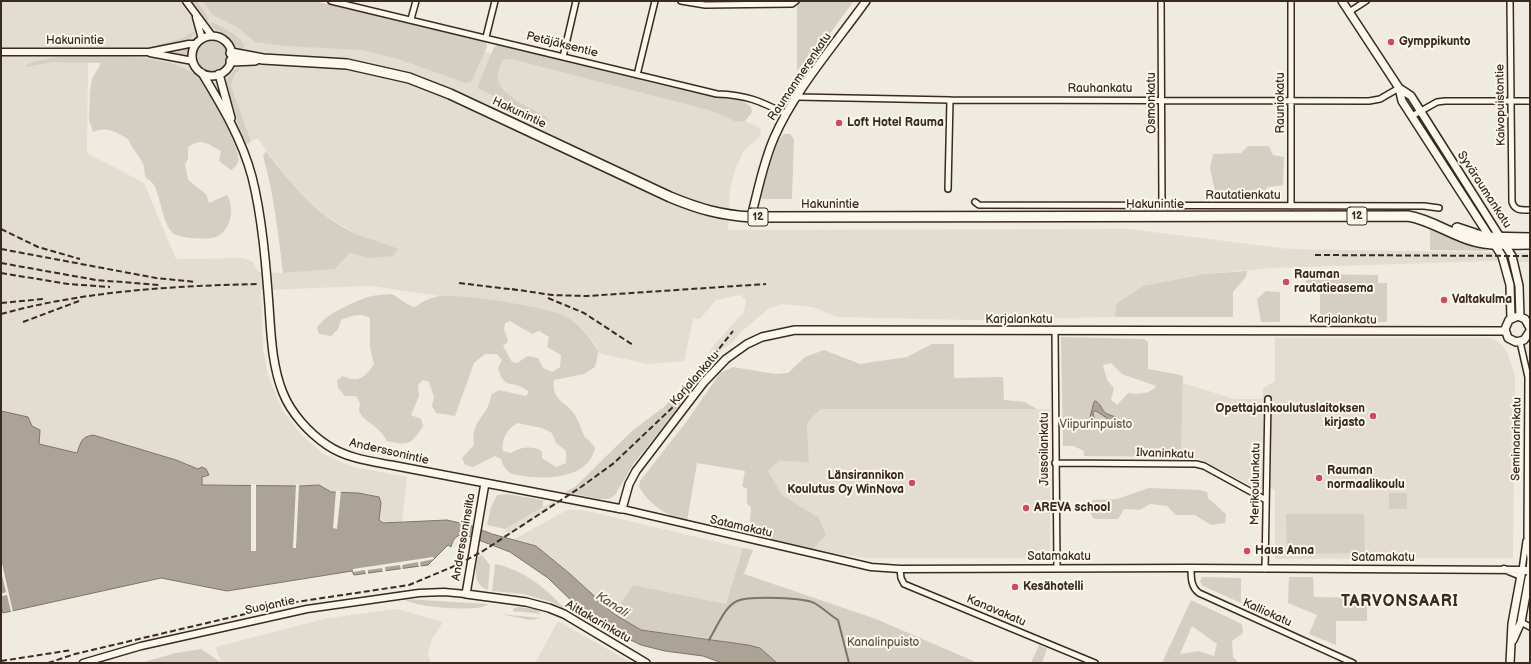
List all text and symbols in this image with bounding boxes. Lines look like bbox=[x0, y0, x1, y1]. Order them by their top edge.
street label: Petäjäksentie bbox=[525, 29, 599, 61]
street label: Raumanmerenkatu bbox=[765, 30, 835, 124]
street label: Hakunintie bbox=[46, 34, 104, 48]
place label: Gymppikunto bbox=[1399, 35, 1470, 49]
marker: Gymppikunto bbox=[1386, 37, 1396, 47]
street label: Kaivopuistontie bbox=[1493, 64, 1509, 146]
street label: Osmonkatu bbox=[1145, 72, 1159, 134]
street label: Rauniokatu bbox=[1274, 72, 1288, 134]
street label: Rauhankatu bbox=[1068, 82, 1132, 96]
street label: Hakunintie bbox=[490, 94, 548, 132]
place label: Loft Hotel Rauma bbox=[847, 116, 944, 130]
marker: Loft Hotel Rauma bbox=[834, 118, 844, 128]
street label: Syväraumankatu bbox=[1454, 149, 1514, 231]
street label: Rautatienkatu bbox=[1205, 189, 1281, 203]
street label: Hakunintie bbox=[801, 198, 859, 212]
street label: Hakunintie bbox=[1126, 198, 1184, 212]
road number: 12 bbox=[1347, 207, 1367, 225]
road number: 12 bbox=[748, 208, 768, 226]
place label: Rauman rautatieasema bbox=[1294, 268, 1373, 296]
marker: Rauman rautatieasema bbox=[1281, 277, 1291, 287]
place label: Valtakulma bbox=[1452, 293, 1512, 307]
marker: Valtakulma bbox=[1439, 295, 1449, 305]
street label: Karjalankatu bbox=[1309, 312, 1377, 328]
street label: Karjalankatu bbox=[985, 313, 1053, 327]
street label: Karjalankatu bbox=[667, 349, 723, 409]
street label: Seminaarinkatu bbox=[1509, 397, 1525, 481]
place label: Opettajankoulutuslaitoksen kirjasto bbox=[1216, 402, 1365, 430]
marker: Opettajankoulutuslaitoksen kirjasto bbox=[1368, 411, 1378, 421]
street label: Jussoilankatu bbox=[1038, 412, 1052, 486]
park label: Viipurinpuisto bbox=[1060, 418, 1132, 432]
street label: Anderssonintie bbox=[348, 436, 430, 468]
street label: Merikoulunkatu bbox=[1248, 443, 1264, 525]
street label: Ilvaninkatu bbox=[1136, 446, 1194, 462]
place label: Rauman normaalikoulu bbox=[1327, 464, 1405, 492]
place label: Länsirannikon Koulutus Oy WinNova bbox=[787, 469, 904, 497]
marker: Rauman normaalikoulu bbox=[1314, 473, 1324, 483]
marker: Länsirannikon Koulutus Oy WinNova bbox=[907, 478, 917, 488]
street label: Anderssoninsilta bbox=[449, 492, 479, 582]
place label: AREVA school bbox=[1034, 501, 1110, 515]
marker: AREVA school bbox=[1021, 503, 1031, 513]
street label: Satamakatu bbox=[708, 513, 774, 541]
place label: Haus Anna bbox=[1255, 544, 1314, 558]
marker: Haus Anna bbox=[1242, 546, 1252, 556]
street label: Satamakatu bbox=[1027, 550, 1091, 564]
street label: Satamakatu bbox=[1351, 551, 1415, 565]
place label: Kesähotelli bbox=[1023, 580, 1083, 594]
marker: Kesähotelli bbox=[1010, 582, 1020, 592]
water label: Kanali bbox=[593, 589, 631, 621]
street label: Kanavakatu bbox=[964, 592, 1028, 630]
district label: TARVONSAARI bbox=[1341, 592, 1459, 612]
street label: Suojantie bbox=[244, 594, 296, 618]
street label: Kalliokatu bbox=[1240, 596, 1294, 630]
street label: Aittakarinkatu bbox=[563, 597, 633, 647]
park label: Kanalinpuisto bbox=[847, 636, 919, 650]

